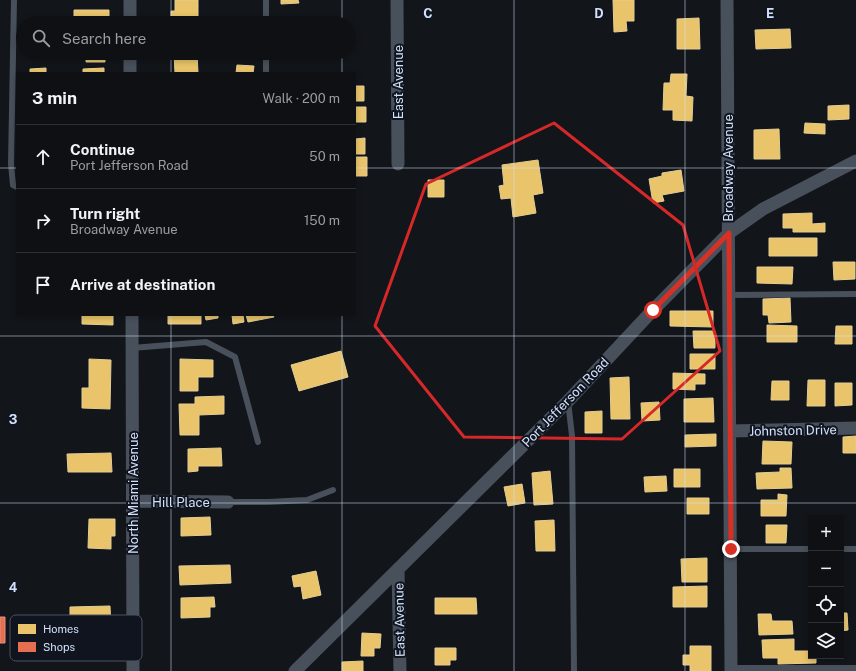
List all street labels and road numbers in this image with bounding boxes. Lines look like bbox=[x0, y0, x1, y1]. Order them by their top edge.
street label: East Avenue bbox=[391, 45, 406, 119]
street label: Broadway Avenue bbox=[721, 114, 736, 222]
street label: Port Jefferson Road bbox=[519, 355, 612, 450]
street label: Johnston Drive bbox=[749, 422, 837, 439]
street label: North Miami Avenue bbox=[126, 432, 141, 554]
street label: Hill Place bbox=[152, 495, 210, 510]
street label: East Avenue bbox=[391, 583, 408, 657]

